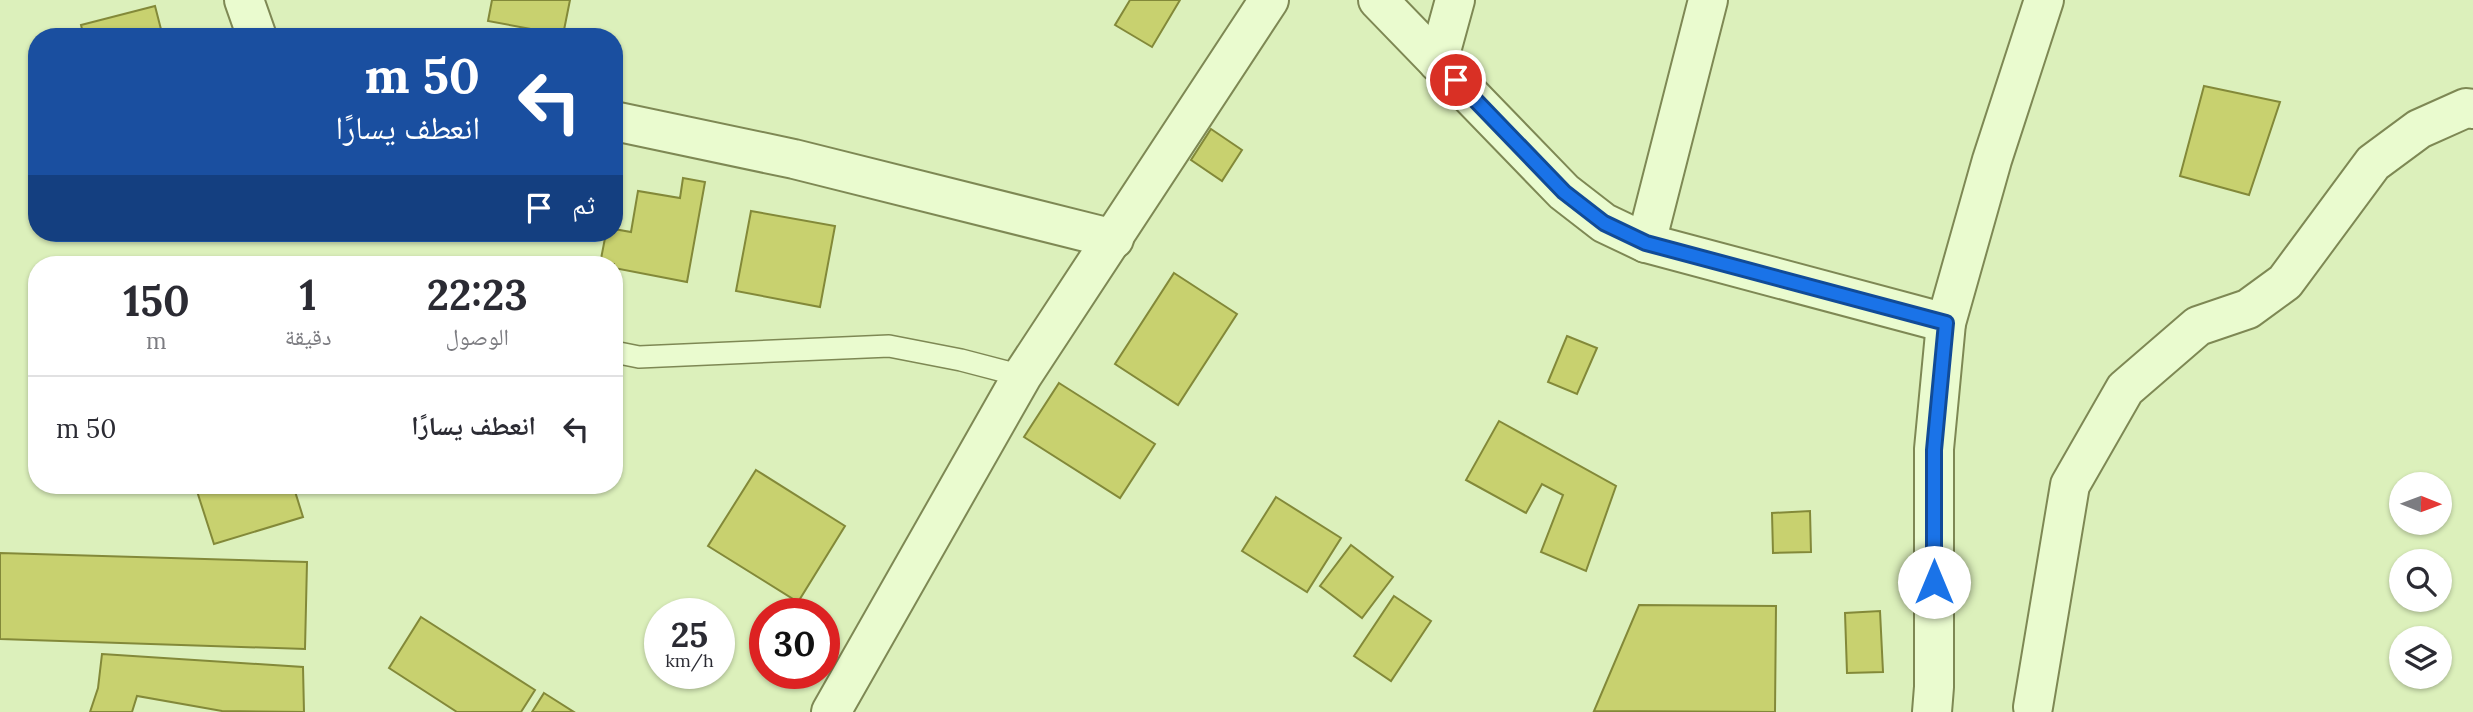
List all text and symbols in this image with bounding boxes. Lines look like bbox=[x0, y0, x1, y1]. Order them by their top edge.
text: 50 m bbox=[364, 44, 480, 106]
pin bbox=[1426, 50, 1486, 110]
icon: left bbox=[504, 56, 595, 147]
icon: arrive bbox=[1437, 61, 1475, 99]
text: انعطف يسارًا bbox=[335, 107, 480, 148]
text: ثم bbox=[572, 188, 595, 221]
icon: arrive bbox=[520, 189, 558, 227]
text: 1 bbox=[300, 268, 317, 322]
text: 22:23 bbox=[427, 268, 528, 322]
text: 150 bbox=[123, 274, 190, 328]
text: دقيقة bbox=[285, 322, 332, 351]
text: الوصول bbox=[445, 322, 509, 351]
text: m bbox=[146, 326, 167, 355]
text: انعطف يسارًا bbox=[411, 409, 536, 442]
icon: left bbox=[557, 410, 595, 448]
text: 50 m bbox=[56, 412, 116, 445]
north arrow bbox=[2389, 472, 2452, 536]
map controls bbox=[2389, 472, 2452, 689]
position arrow bbox=[1897, 545, 1971, 619]
button: search bbox=[2389, 549, 2452, 612]
speed limit sign: 30 bbox=[749, 598, 840, 689]
text: 25 bbox=[671, 612, 708, 657]
button: layers bbox=[2389, 626, 2452, 689]
text: km/h bbox=[665, 649, 714, 672]

